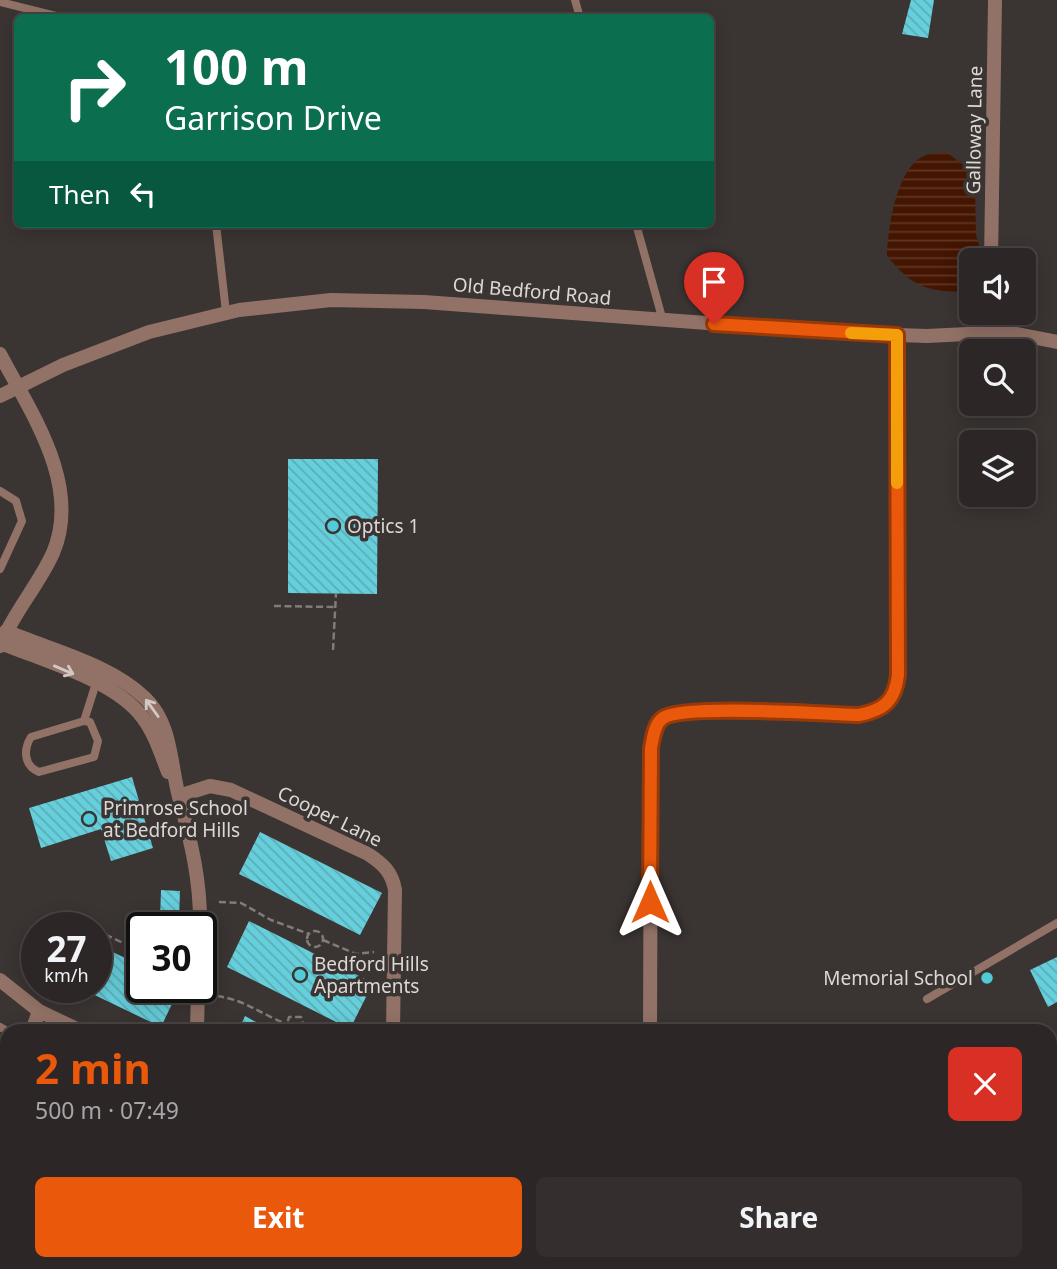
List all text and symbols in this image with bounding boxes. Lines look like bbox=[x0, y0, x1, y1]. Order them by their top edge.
text: 100 m bbox=[164, 33, 309, 99]
icon: right bbox=[49, 42, 140, 133]
street label: Galloway Lane bbox=[960, 65, 988, 195]
text: Garrison Drive bbox=[164, 96, 382, 139]
icon: left bbox=[124, 175, 162, 213]
text: Then bbox=[49, 176, 110, 212]
map controls bbox=[959, 248, 1036, 507]
button: sound bbox=[959, 248, 1036, 325]
pin bbox=[684, 252, 744, 324]
icon: arrive bbox=[695, 263, 733, 301]
street label: Old Bedford Road bbox=[452, 271, 612, 311]
button: search bbox=[959, 339, 1036, 416]
button: layers bbox=[959, 430, 1036, 507]
place label: Optics 1 bbox=[347, 513, 419, 539]
marker: Optics 1 bbox=[325, 518, 341, 534]
one-way arrow bbox=[53, 664, 75, 677]
one-way arrow bbox=[145, 699, 160, 718]
street label: Cooper Lane bbox=[273, 779, 387, 853]
place label: Primrose School at Bedford Hills bbox=[103, 795, 248, 843]
marker: Primrose School at Bedford Hills bbox=[81, 811, 97, 827]
position arrow bbox=[613, 865, 687, 939]
speed limit sign: 30 bbox=[126, 912, 217, 1003]
text: 27 bbox=[46, 925, 87, 972]
place label: Bedford Hills Apartments bbox=[314, 951, 429, 999]
text: km/h bbox=[44, 963, 89, 987]
place label: Memorial School bbox=[823, 965, 973, 991]
marker: Bedford Hills Apartments bbox=[292, 967, 308, 983]
marker: Memorial School bbox=[979, 970, 995, 986]
text: 2 min bbox=[35, 1039, 151, 1096]
button: close bbox=[948, 1047, 1022, 1121]
text: 500 m · 07:49 bbox=[35, 1094, 179, 1126]
button: Exit bbox=[35, 1177, 522, 1257]
button: Share bbox=[536, 1177, 1022, 1257]

